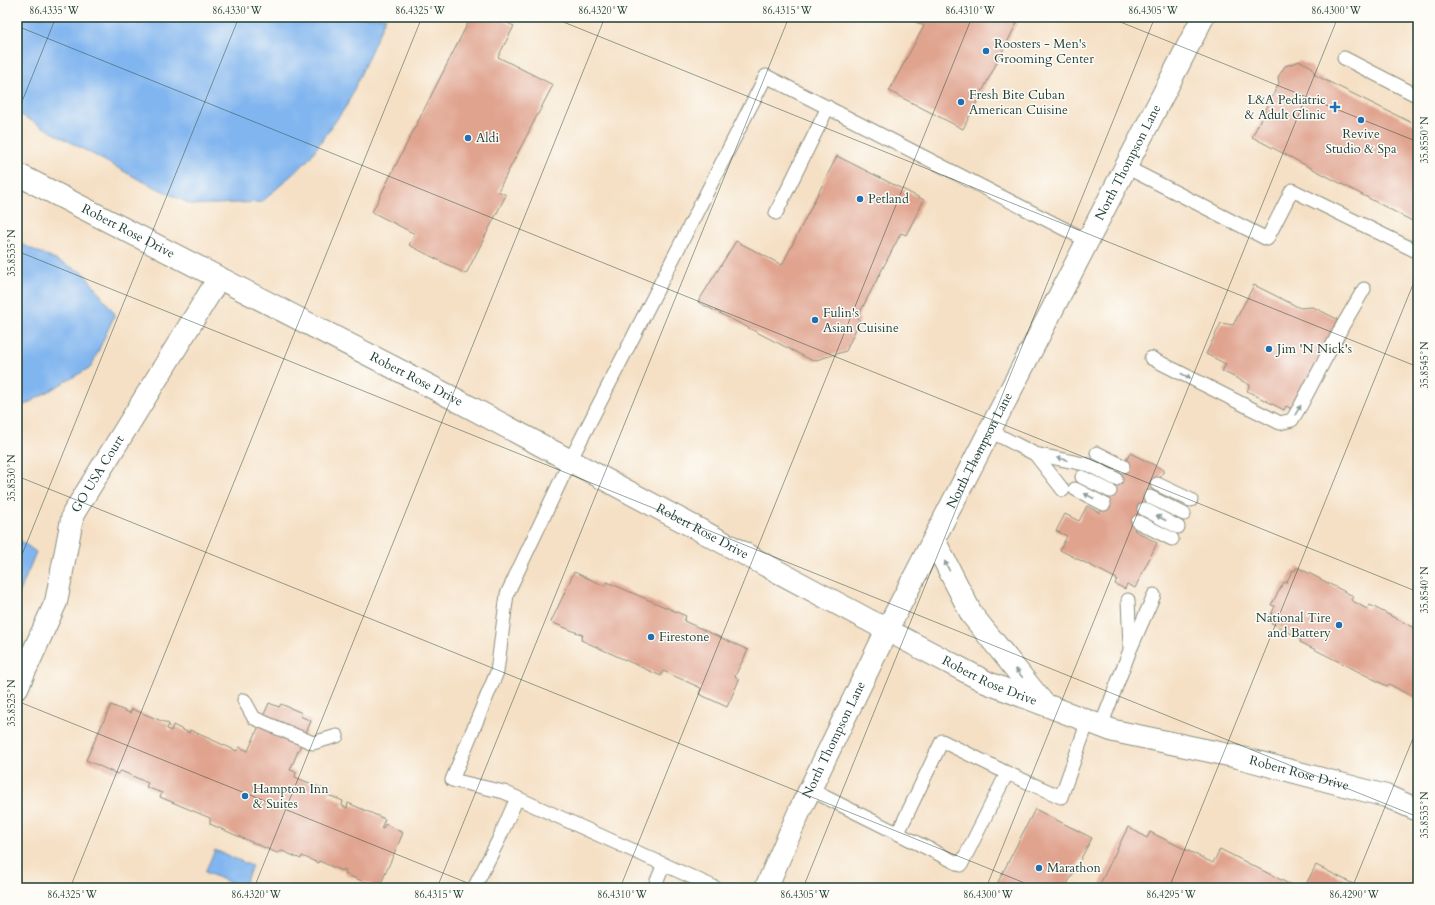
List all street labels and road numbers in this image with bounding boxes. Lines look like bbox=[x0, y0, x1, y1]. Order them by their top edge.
street label: North Thompson Lane bbox=[1091, 101, 1165, 224]
street label: Robert Rose Drive bbox=[78, 200, 178, 263]
street label: Robert Rose Drive bbox=[367, 348, 466, 411]
street label: North Thompson Lane bbox=[942, 389, 1017, 512]
street label: GO USA Court bbox=[67, 432, 128, 516]
street label: Robert Rose Drive bbox=[653, 499, 752, 564]
street label: Robert Rose Drive bbox=[939, 652, 1040, 710]
street label: North Thompson Lane bbox=[798, 678, 870, 802]
street label: Robert Rose Drive bbox=[1247, 751, 1351, 795]

